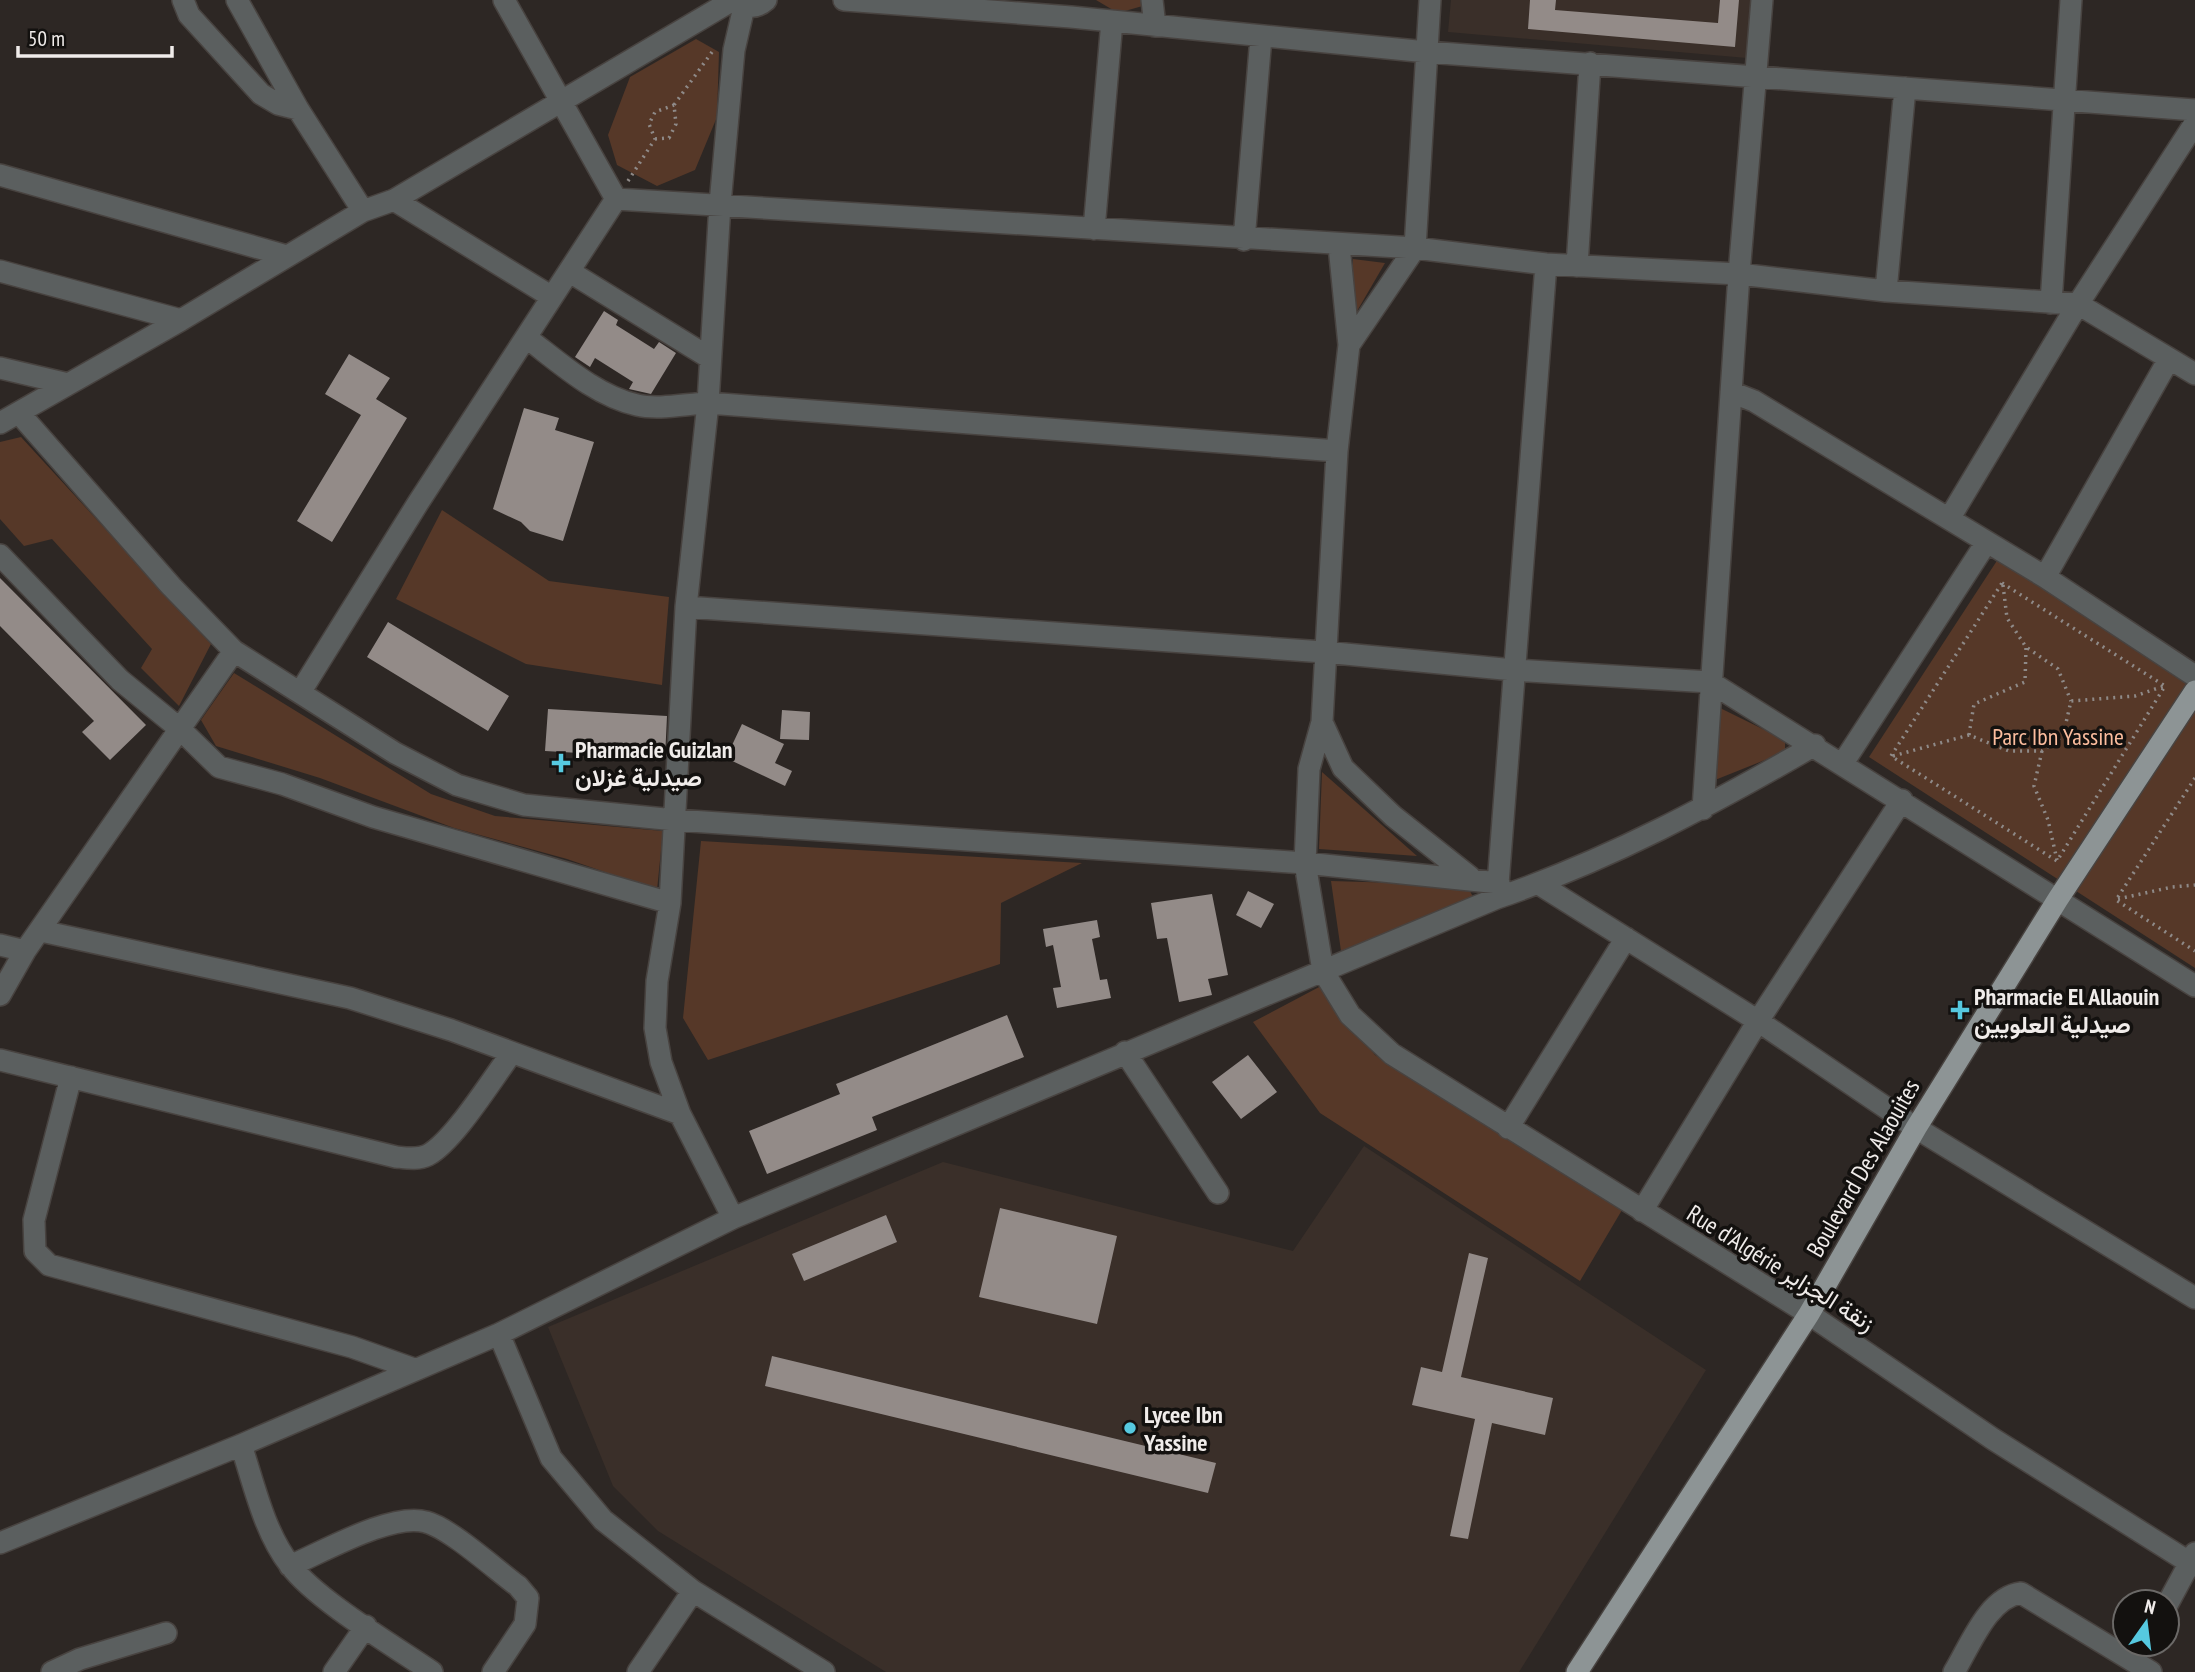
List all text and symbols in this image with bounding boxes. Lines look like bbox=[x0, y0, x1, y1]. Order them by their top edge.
scale bar bbox=[18, 14, 172, 58]
text: 50 m bbox=[28, 25, 65, 52]
park label: Parc Ibn Yassine bbox=[1992, 721, 2124, 752]
place label: Pharmacie Guizlan صيدلية غزلان bbox=[575, 734, 733, 793]
marker: Pharmacie Guizlan صيدلية غزلان bbox=[553, 755, 569, 771]
place label: Pharmacie El Allaouin صيدلية العلويين bbox=[1974, 981, 2159, 1040]
marker: Pharmacie El Allaouin صيدلية العلويين bbox=[1952, 1002, 1968, 1018]
street label: Boulevard Des Alaouites bbox=[1800, 1074, 1926, 1262]
street label: Rue d'Algérie زنقة الجزاير bbox=[1681, 1198, 1881, 1338]
place label: Lycee Ibn Yassine bbox=[1143, 1399, 1223, 1458]
marker: Lycee Ibn Yassine bbox=[1122, 1420, 1138, 1436]
north arrow bbox=[2111, 1588, 2181, 1658]
text: N bbox=[2142, 1594, 2158, 1619]

